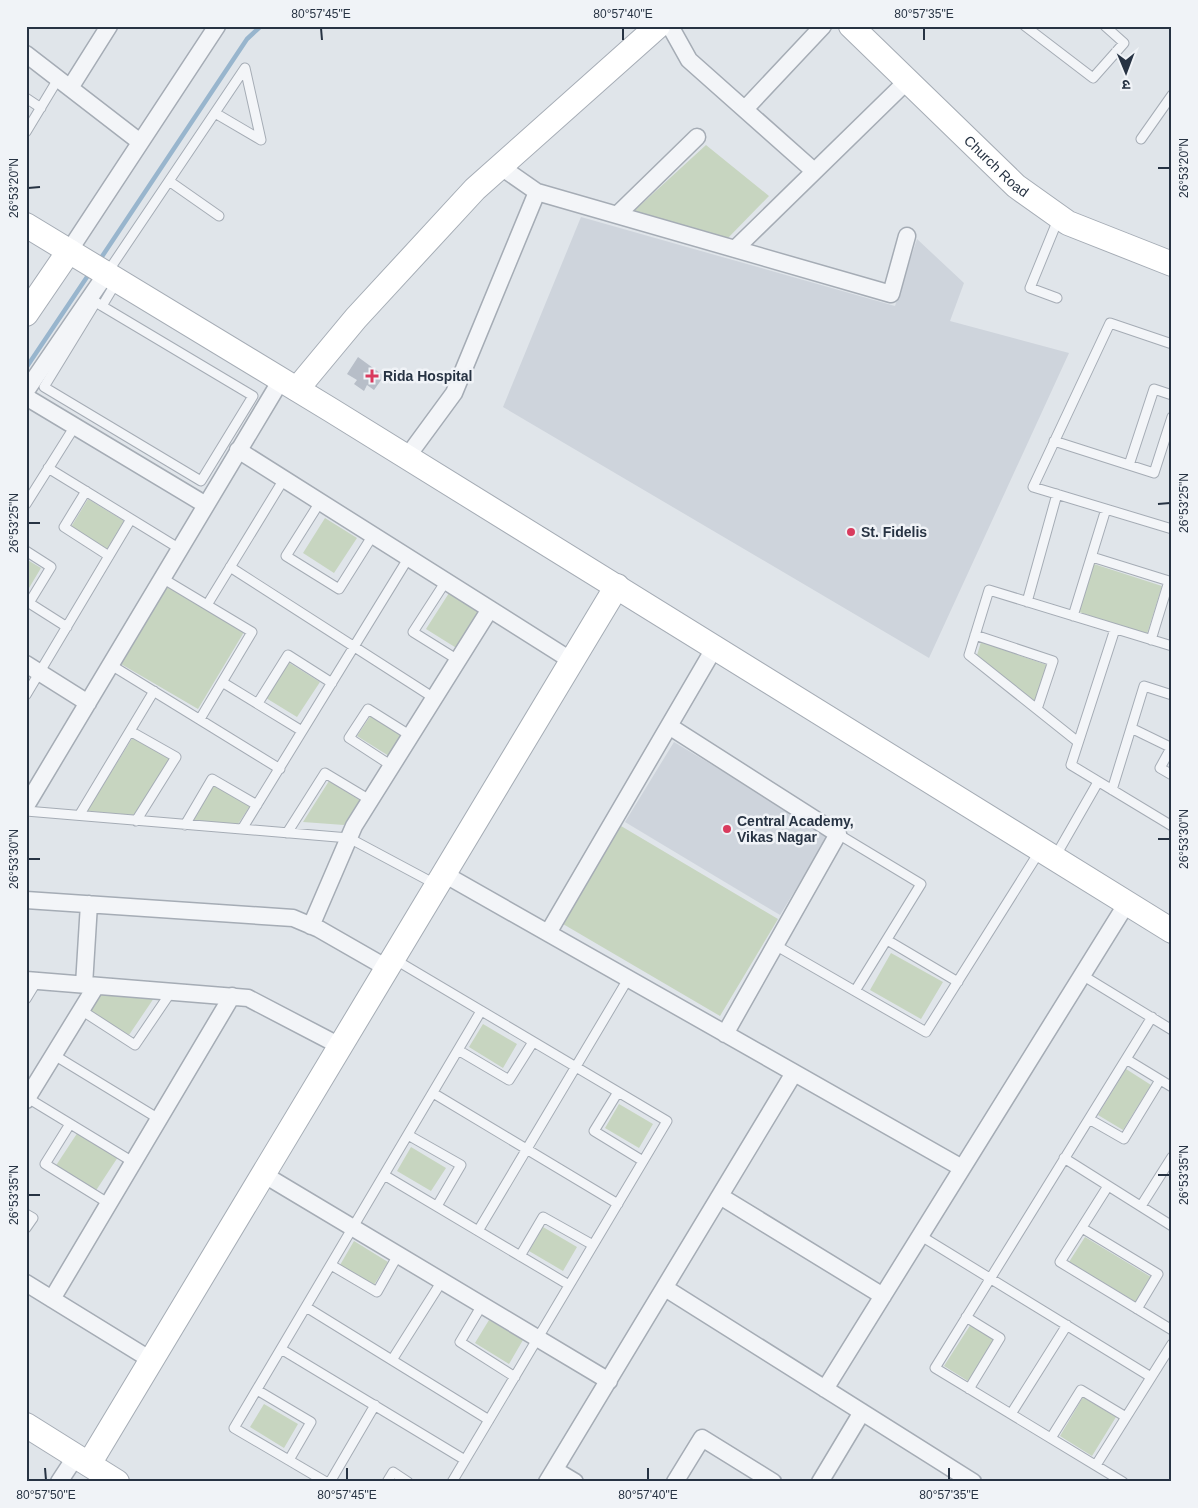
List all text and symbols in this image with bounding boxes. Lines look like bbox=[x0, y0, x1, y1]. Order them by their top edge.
text: 80°57'45"E bbox=[291, 7, 351, 21]
text: 80°57'40"E bbox=[593, 7, 653, 21]
text: 80°57'35"E bbox=[894, 7, 954, 21]
north arrow bbox=[1100, 48, 1150, 98]
text: उ bbox=[1121, 77, 1130, 93]
street label: Church Road bbox=[961, 132, 1032, 200]
text: 26°53'20"N bbox=[1177, 138, 1191, 198]
text: 26°53'20"N bbox=[7, 158, 21, 218]
place label: Rida Hospital bbox=[383, 368, 472, 384]
marker: Rida Hospital bbox=[365, 369, 379, 383]
text: 26°53'25"N bbox=[1177, 473, 1191, 533]
text: 26°53'25"N bbox=[7, 493, 21, 553]
place label: St. Fidelis bbox=[861, 524, 927, 540]
marker: St. Fidelis bbox=[845, 526, 857, 538]
text: 26°53'30"N bbox=[1177, 809, 1191, 869]
place label: Central Academy, Vikas Nagar bbox=[737, 813, 854, 845]
marker: Central Academy, Vikas Nagar bbox=[721, 823, 733, 835]
text: 26°53'30"N bbox=[7, 829, 21, 889]
text: 26°53'35"N bbox=[1177, 1145, 1191, 1205]
text: 26°53'35"N bbox=[7, 1165, 21, 1225]
text: 80°57'50"E bbox=[16, 1488, 76, 1502]
text: 80°57'45"E bbox=[317, 1488, 377, 1502]
text: 80°57'40"E bbox=[618, 1488, 678, 1502]
text: 80°57'35"E bbox=[919, 1488, 979, 1502]

